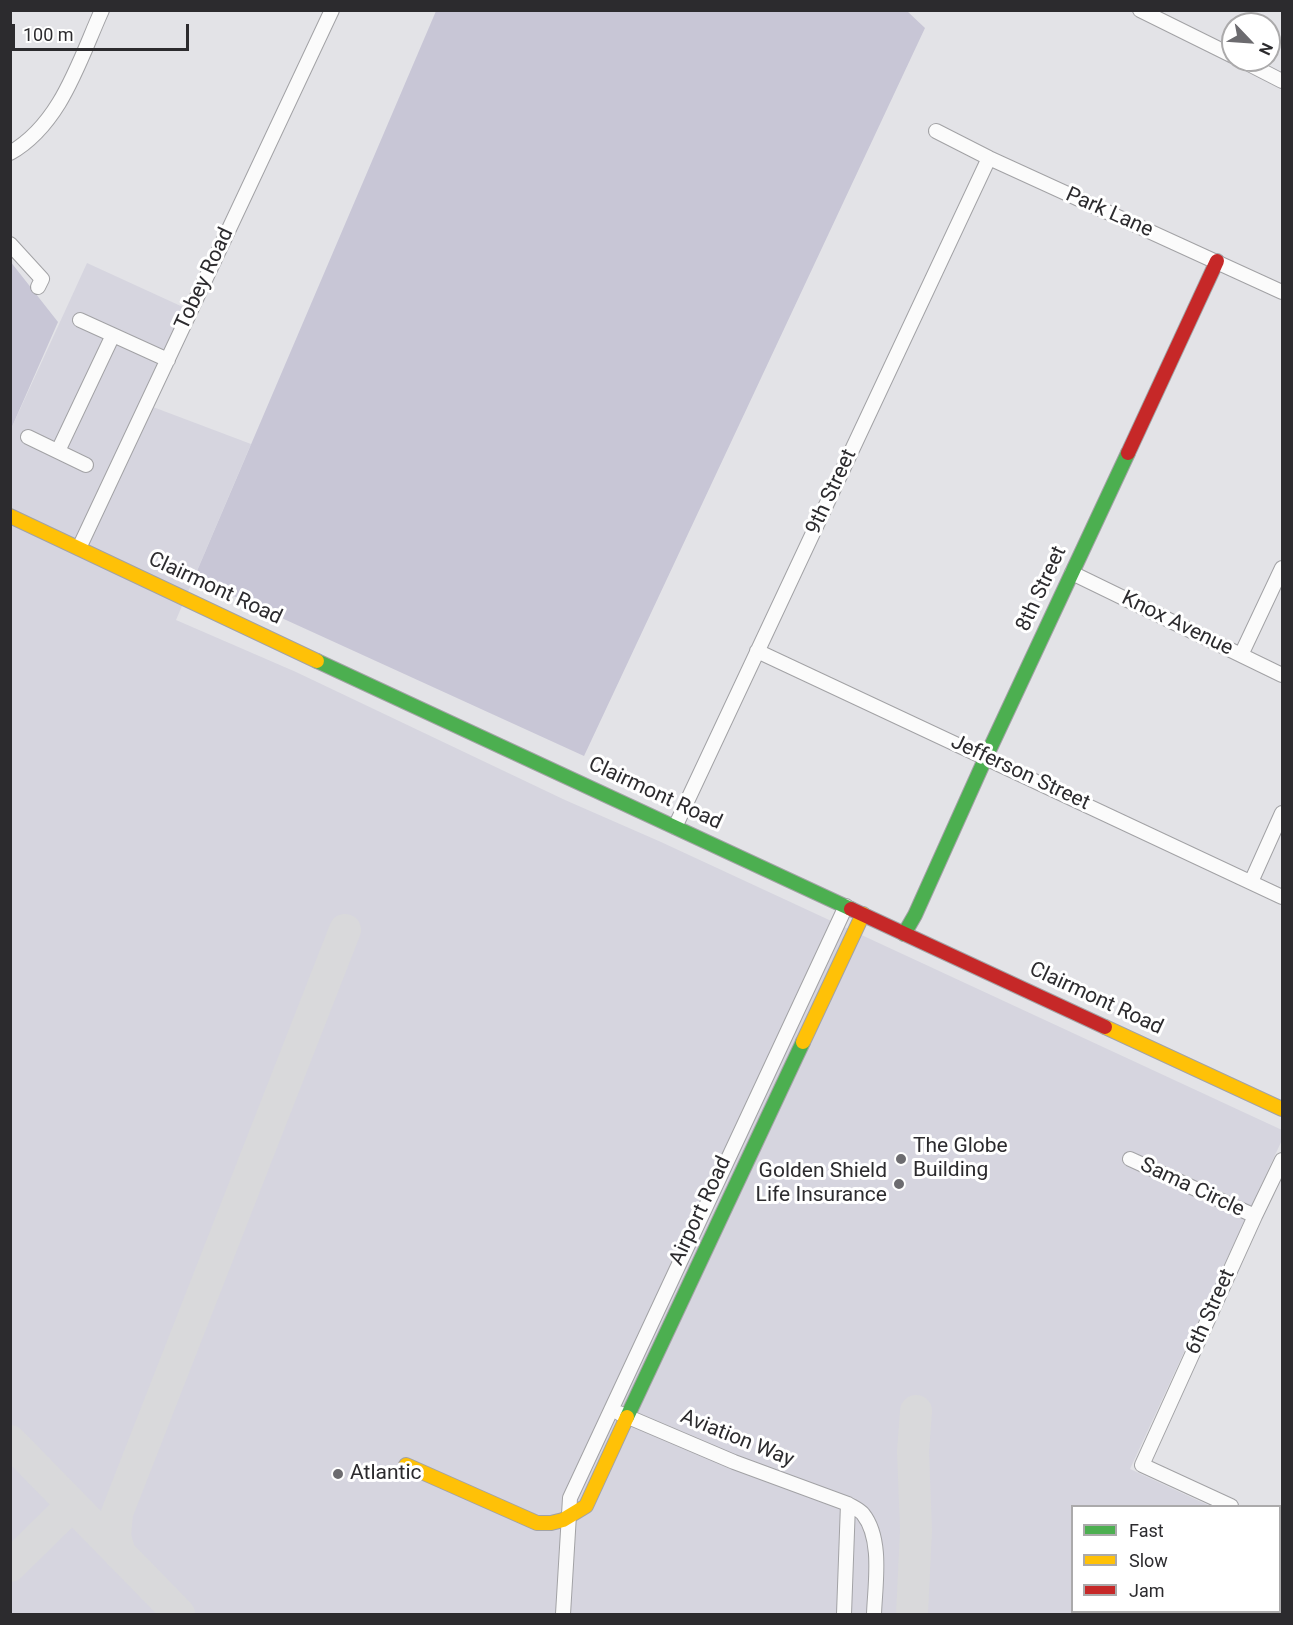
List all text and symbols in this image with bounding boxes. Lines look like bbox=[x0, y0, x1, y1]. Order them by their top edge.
scale bar bbox=[15, 12, 192, 50]
north arrow bbox=[1221, 12, 1281, 72]
text: 100 m bbox=[23, 24, 74, 45]
text: N bbox=[1255, 40, 1277, 58]
street label: Park Lane bbox=[1061, 183, 1157, 243]
street label: Tobey Road bbox=[170, 224, 240, 334]
street label: 9th Street bbox=[801, 446, 863, 538]
street label: 8th Street bbox=[1011, 543, 1073, 635]
street label: Clairmont Road bbox=[144, 547, 286, 631]
street label: Knox Avenue bbox=[1117, 586, 1237, 662]
street label: Jefferson Street bbox=[947, 730, 1093, 816]
street label: Clairmont Road bbox=[584, 752, 726, 836]
street label: Clairmont Road bbox=[1025, 957, 1167, 1041]
place label: The Globe Building bbox=[913, 1134, 1008, 1184]
street label: Airport Road bbox=[665, 1152, 737, 1270]
marker: The Globe Building bbox=[894, 1152, 908, 1166]
street label: Sama Circle bbox=[1136, 1153, 1248, 1223]
place label: Golden Shield Life Insurance bbox=[756, 1159, 887, 1209]
marker: Golden Shield Life Insurance bbox=[892, 1177, 906, 1191]
street label: 6th Street bbox=[1181, 1265, 1241, 1359]
street label: Aviation Way bbox=[677, 1405, 797, 1473]
place label: Atlantic bbox=[350, 1461, 421, 1487]
marker: Atlantic bbox=[331, 1467, 345, 1481]
legend bbox=[1071, 1505, 1281, 1613]
text: Fast bbox=[1129, 1520, 1164, 1541]
text: Slow bbox=[1129, 1550, 1168, 1571]
text: Jam bbox=[1129, 1580, 1165, 1601]

